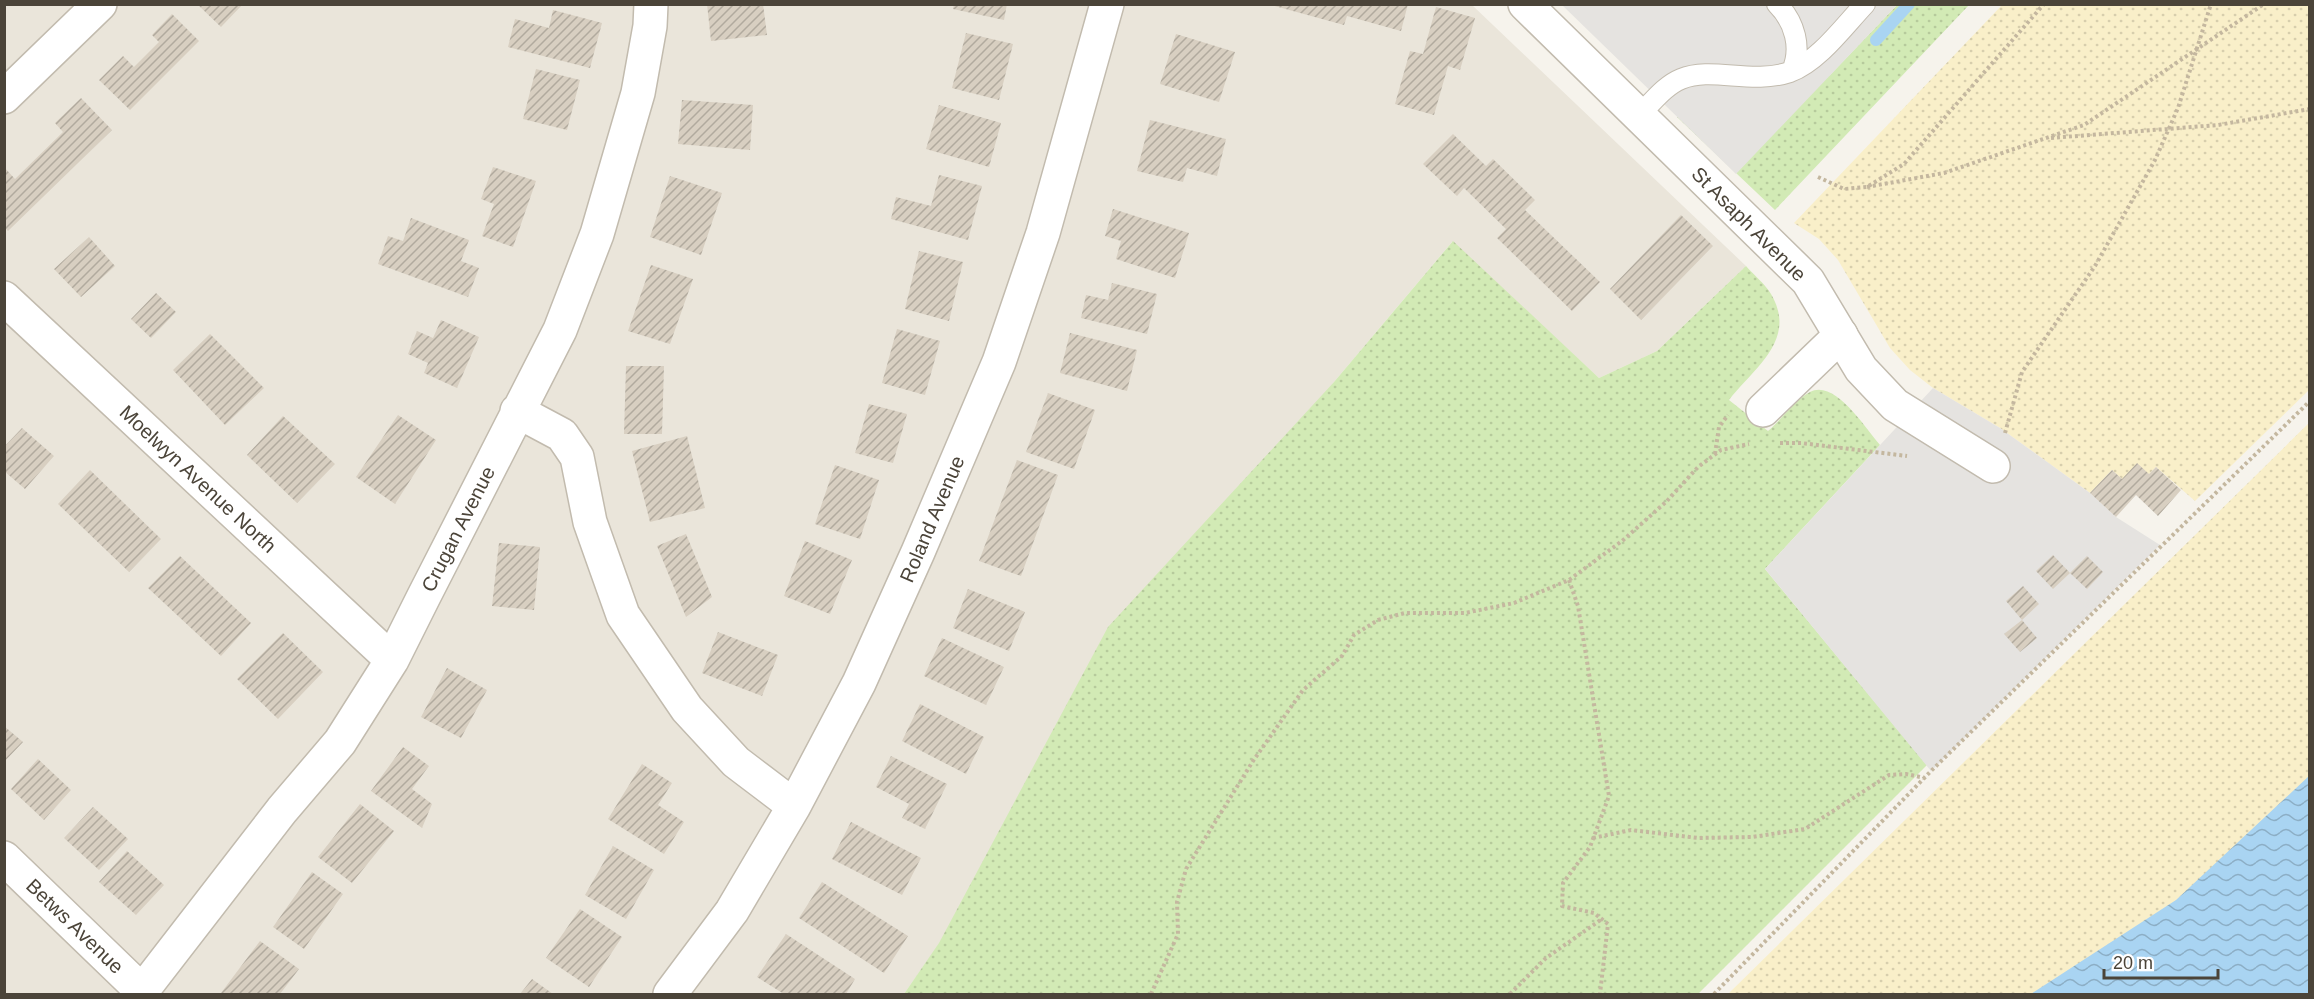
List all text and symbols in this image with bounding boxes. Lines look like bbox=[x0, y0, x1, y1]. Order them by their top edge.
street label: St Asaph Avenue bbox=[1687, 162, 1811, 286]
street label: Moelwyn Avenue North bbox=[115, 401, 281, 557]
street label: Roland Avenue bbox=[895, 452, 969, 586]
street label: Crugan Avenue bbox=[417, 463, 499, 595]
street label: Betws Avenue bbox=[22, 874, 128, 978]
scale bar bbox=[2104, 942, 2218, 980]
text: 20 m bbox=[2113, 953, 2153, 973]

